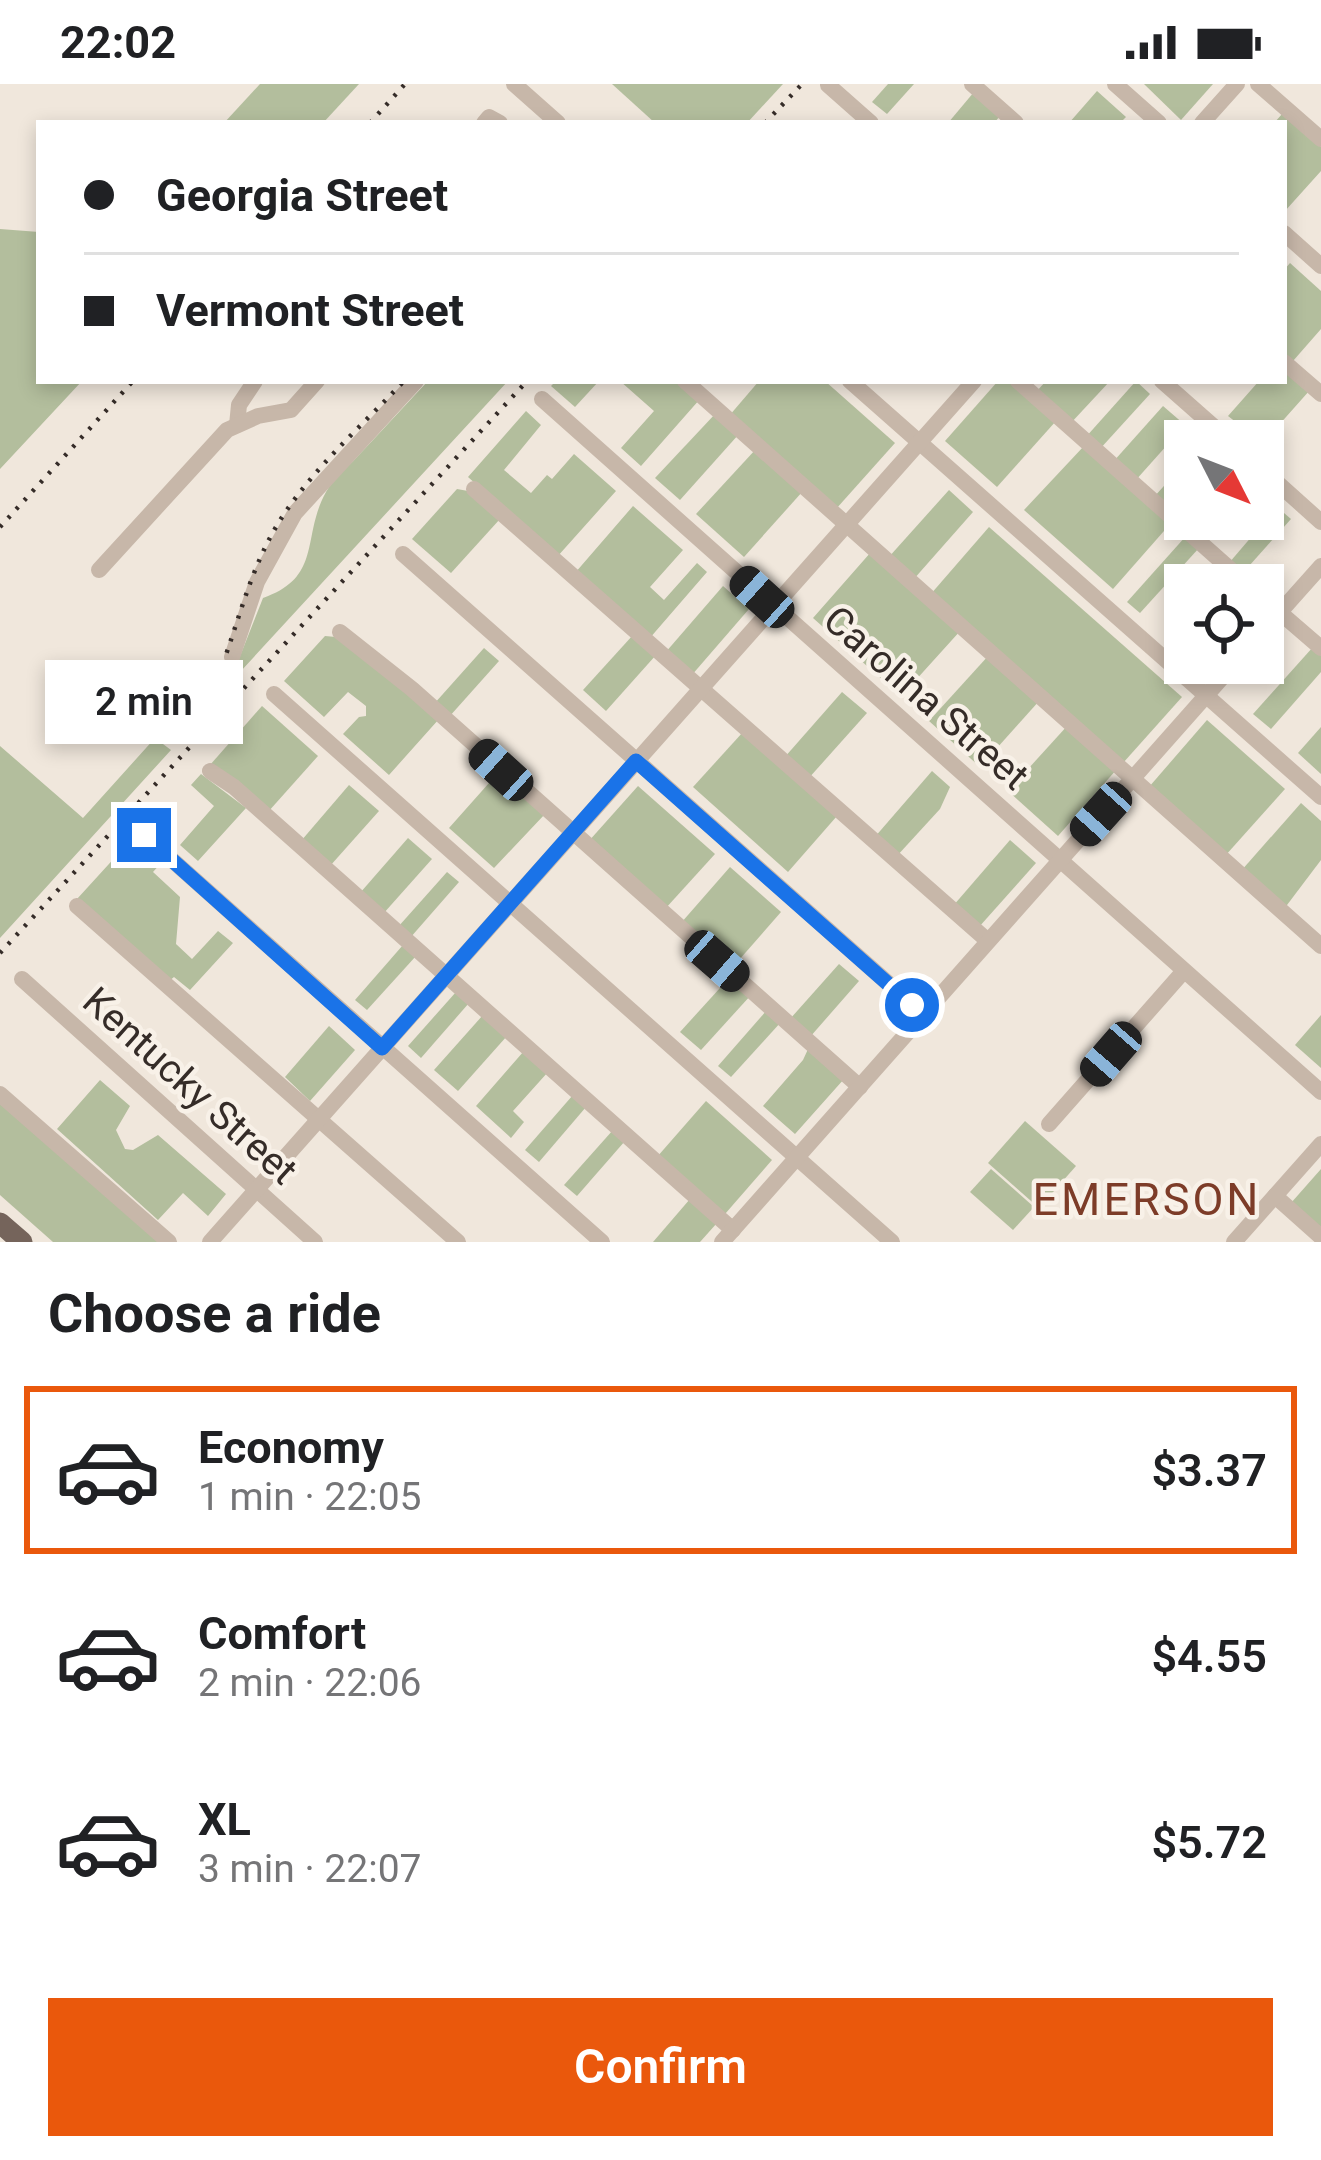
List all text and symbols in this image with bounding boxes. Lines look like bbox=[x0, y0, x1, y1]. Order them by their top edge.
text: 22:02 bbox=[60, 16, 176, 69]
text: Georgia Street bbox=[156, 169, 448, 222]
text: Vermont Street bbox=[156, 284, 464, 337]
north arrow bbox=[1164, 420, 1284, 540]
map controls bbox=[1164, 420, 1284, 684]
car bbox=[723, 560, 801, 634]
button: locate bbox=[1164, 564, 1284, 684]
street label: Carolina Street bbox=[814, 597, 1038, 799]
callout: 2 min bbox=[45, 661, 243, 745]
text: 2 min bbox=[95, 679, 193, 725]
car bbox=[462, 733, 540, 807]
car bbox=[1064, 775, 1138, 853]
route end bbox=[117, 808, 171, 862]
car bbox=[678, 924, 756, 998]
street label: Kentucky Street bbox=[74, 978, 306, 1194]
route start bbox=[885, 978, 939, 1032]
car bbox=[1074, 1015, 1148, 1093]
district label: EMERSON bbox=[1033, 1173, 1261, 1226]
text: Choose a ride bbox=[48, 1282, 381, 1345]
icon: car bbox=[54, 1416, 162, 1524]
text: Economy bbox=[198, 1421, 384, 1474]
text: $3.37 bbox=[1151, 1444, 1267, 1497]
text: 1 min · 22:05 bbox=[198, 1474, 421, 1520]
icon: car bbox=[54, 1602, 162, 1710]
text: Comfort bbox=[198, 1607, 366, 1660]
text: $4.55 bbox=[1151, 1630, 1267, 1683]
text: 2 min · 22:06 bbox=[198, 1660, 421, 1706]
icon: car bbox=[54, 1788, 162, 1896]
text: XL bbox=[198, 1793, 251, 1846]
text: $5.72 bbox=[1151, 1816, 1267, 1869]
text: 3 min · 22:07 bbox=[198, 1846, 421, 1892]
button: Confirm bbox=[48, 1998, 1273, 2136]

